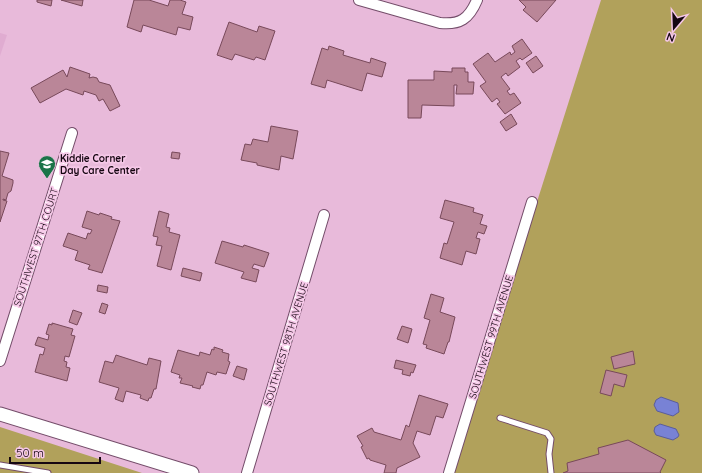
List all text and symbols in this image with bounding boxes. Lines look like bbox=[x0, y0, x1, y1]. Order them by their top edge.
north arrow bbox=[654, 8, 694, 48]
text: N bbox=[665, 30, 677, 45]
place label: Kiddie Corner Day Care Center bbox=[60, 152, 141, 177]
school or university icon: Kiddie Corner Day Care Center bbox=[37, 154, 57, 179]
street label: SOUTHWEST 97TH COURT bbox=[11, 186, 61, 308]
street label: SOUTHWEST 99TH AVENUE bbox=[466, 273, 516, 400]
street label: SOUTHWEST 98TH AVENUE bbox=[261, 280, 311, 407]
scale bar bbox=[10, 439, 100, 465]
text: 50 m bbox=[16, 445, 44, 460]

